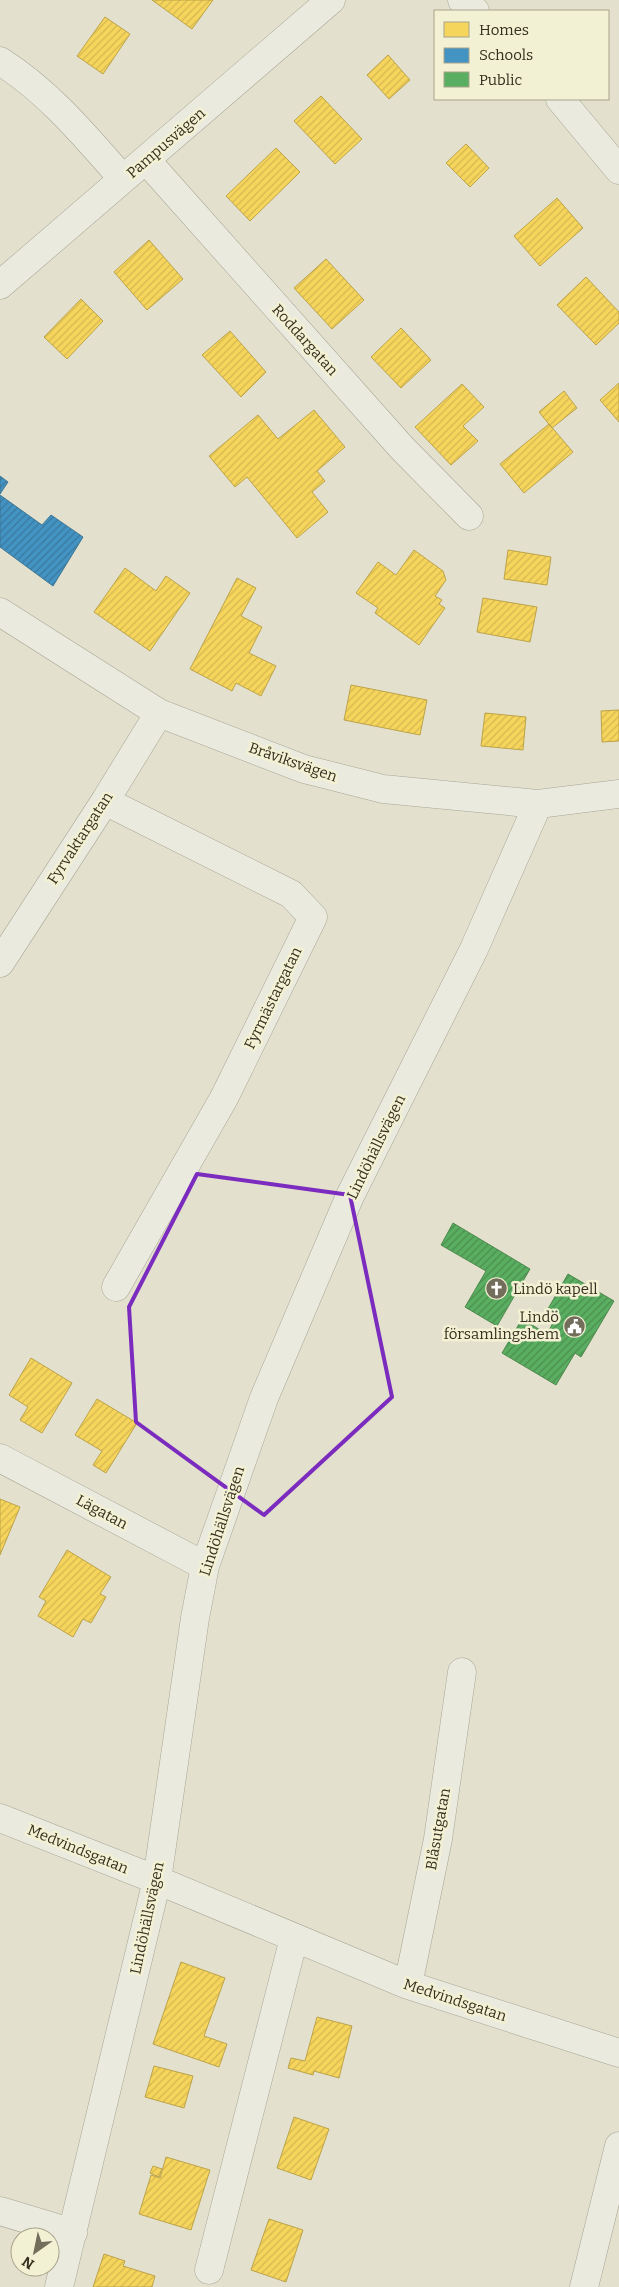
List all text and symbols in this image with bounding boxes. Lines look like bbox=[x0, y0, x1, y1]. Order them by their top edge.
legend bbox=[434, 10, 609, 100]
text: Homes bbox=[479, 21, 529, 39]
text: Schools bbox=[479, 46, 533, 64]
text: Public bbox=[479, 71, 523, 89]
street label: Pampusvägen bbox=[123, 104, 209, 182]
street label: Roddargatan bbox=[268, 301, 342, 380]
street label: Bråviksvägen bbox=[246, 738, 340, 786]
street label: Fyrvaktargatan bbox=[44, 788, 117, 887]
street label: Fyrmästargatan bbox=[240, 944, 306, 1052]
street label: Lindöhällsvägen bbox=[343, 1091, 409, 1202]
church icon: Lindö kapell bbox=[485, 1277, 509, 1301]
place label: Lindö kapell bbox=[513, 1280, 598, 1298]
place label: Lindö församlingshem bbox=[444, 1308, 560, 1343]
public building icon: Lindö församlingshem bbox=[563, 1314, 587, 1338]
street label: Lindöhällsvägen bbox=[196, 1463, 248, 1578]
street label: Lägatan bbox=[73, 1491, 131, 1533]
street label: Blåsutgatan bbox=[422, 1786, 454, 1871]
street label: Medvindsgatan bbox=[25, 1821, 132, 1878]
street label: Lindöhällsvägen bbox=[126, 1860, 168, 1976]
street label: Medvindsgatan bbox=[401, 1975, 509, 2025]
north arrow bbox=[10, 2227, 60, 2277]
text: N bbox=[19, 2252, 37, 2273]

